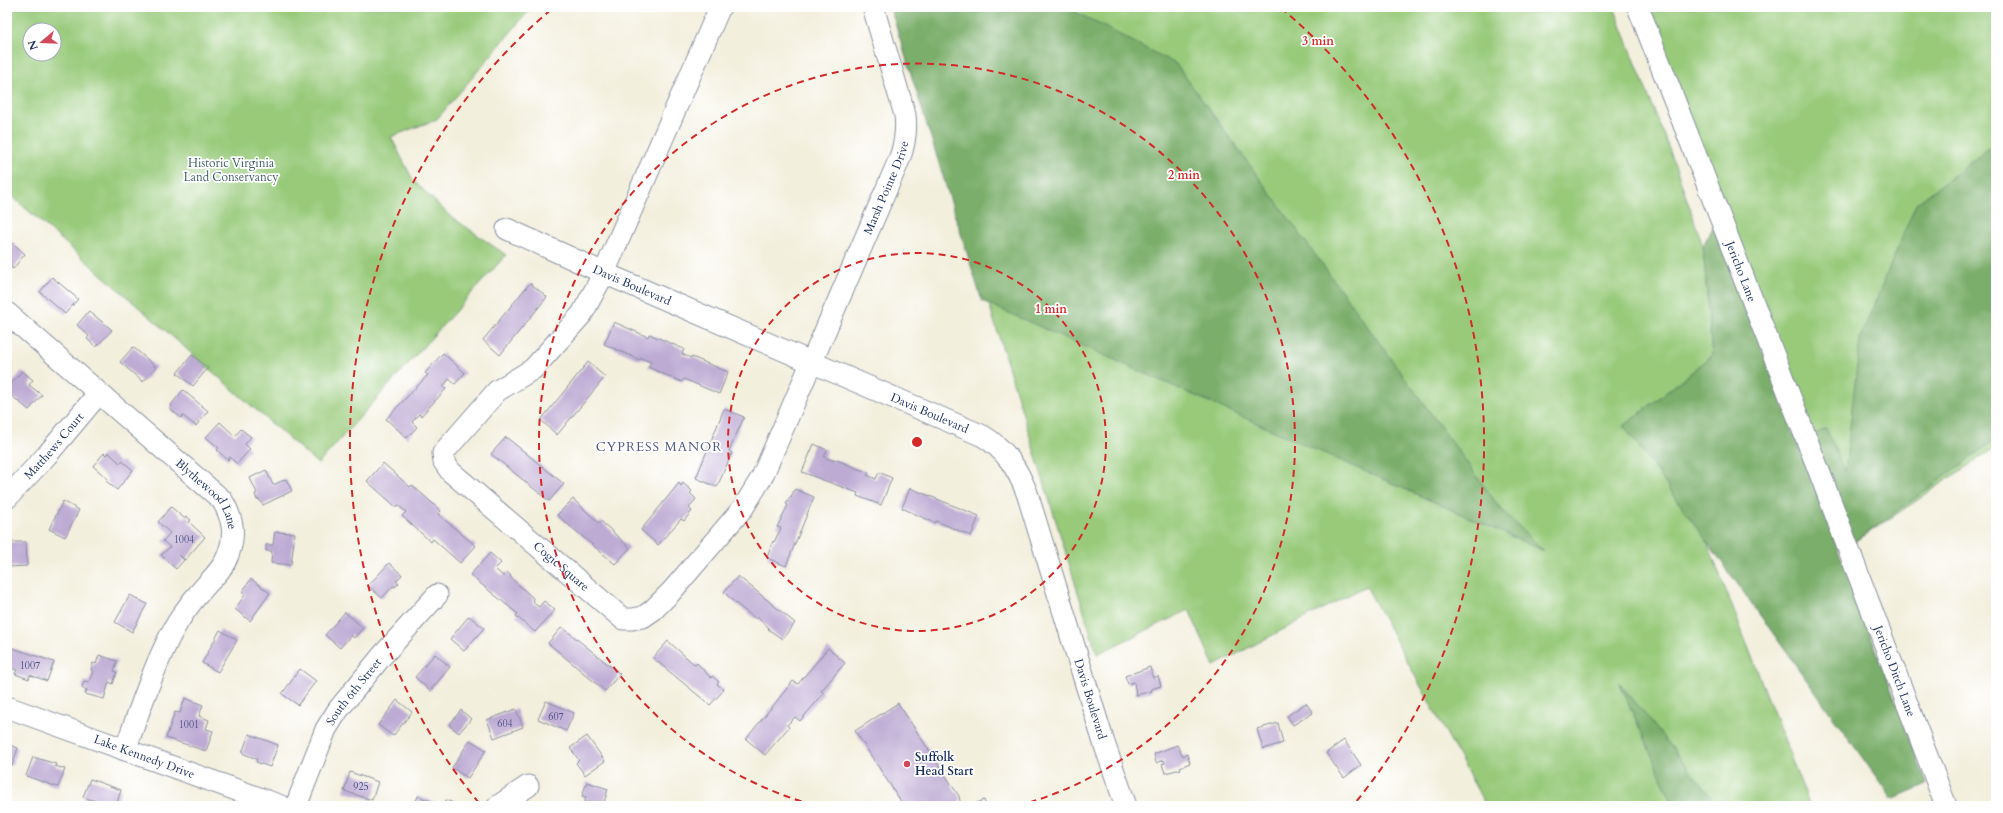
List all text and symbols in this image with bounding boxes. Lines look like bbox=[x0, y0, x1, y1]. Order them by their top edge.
north arrow bbox=[22, 22, 62, 62]
text: 3 min bbox=[1302, 33, 1334, 49]
text: N bbox=[24, 38, 42, 52]
street label: Marsh Pointe Drive bbox=[860, 139, 912, 237]
park label: Historic Virginia Land Conservancy bbox=[183, 155, 279, 185]
text: 2 min bbox=[1168, 167, 1200, 183]
street label: Jericho Lane bbox=[1721, 237, 1760, 304]
street label: Davis Boulevard bbox=[590, 261, 674, 309]
text: 1 min bbox=[1035, 301, 1067, 317]
street label: Davis Boulevard bbox=[888, 389, 972, 437]
street label: Matthews Court bbox=[20, 409, 87, 483]
centre of rings bbox=[910, 435, 924, 449]
district label: CYPRESS MANOR bbox=[596, 438, 722, 456]
street label: Blythewood Lane bbox=[172, 455, 240, 530]
house number: 1004 bbox=[174, 533, 194, 547]
street label: Cogic Square bbox=[530, 538, 592, 595]
street label: Jericho Ditch Lane bbox=[1870, 621, 1919, 719]
street label: South 6th Street bbox=[322, 655, 385, 728]
street label: Davis Boulevard bbox=[1071, 657, 1111, 742]
house number: 1007 bbox=[20, 659, 40, 673]
house number: 607 bbox=[548, 710, 564, 724]
house number: 604 bbox=[497, 717, 513, 731]
house number: 1001 bbox=[179, 718, 199, 732]
street label: Lake Kennedy Drive bbox=[92, 731, 197, 782]
place label: Suffolk Head Start bbox=[915, 749, 974, 779]
marker: Suffolk Head Start bbox=[902, 759, 912, 769]
house number: 925 bbox=[353, 780, 369, 794]

